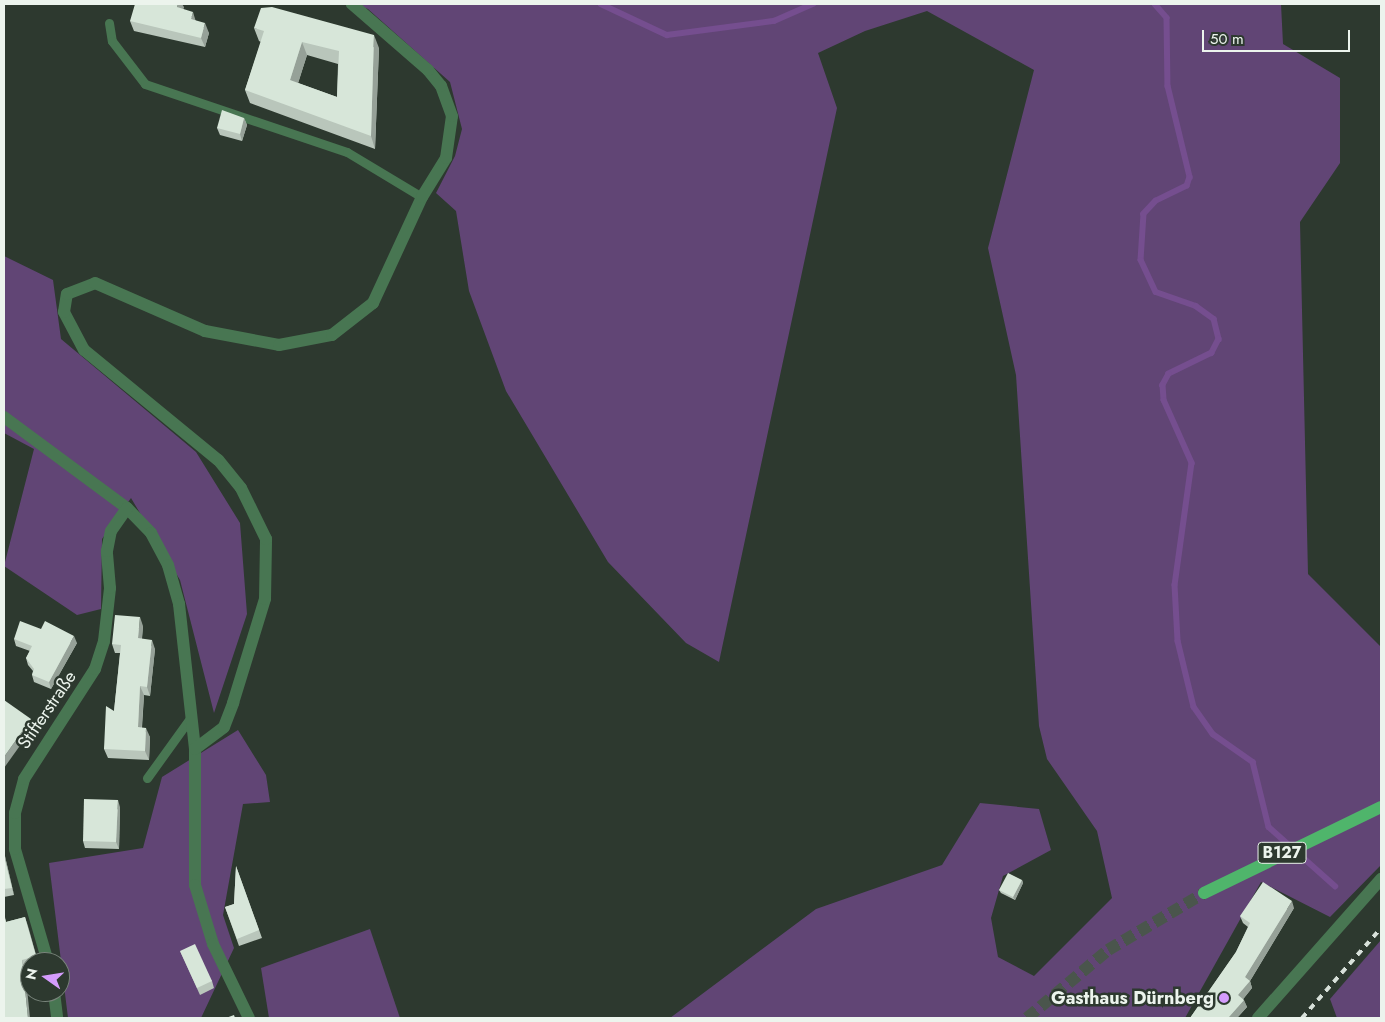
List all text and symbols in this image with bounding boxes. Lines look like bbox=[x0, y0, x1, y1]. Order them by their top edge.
scale bar bbox=[1205, 20, 1352, 52]
text: 50 m bbox=[1210, 28, 1244, 50]
street label: Stifterstraße bbox=[13, 667, 81, 753]
road number: B127 bbox=[1257, 840, 1307, 866]
north arrow bbox=[20, 952, 70, 1002]
text: N bbox=[20, 966, 42, 982]
place label: Gasthaus Dürnberg bbox=[1051, 987, 1214, 1009]
marker: Gasthaus Dürnberg bbox=[1218, 992, 1230, 1004]

